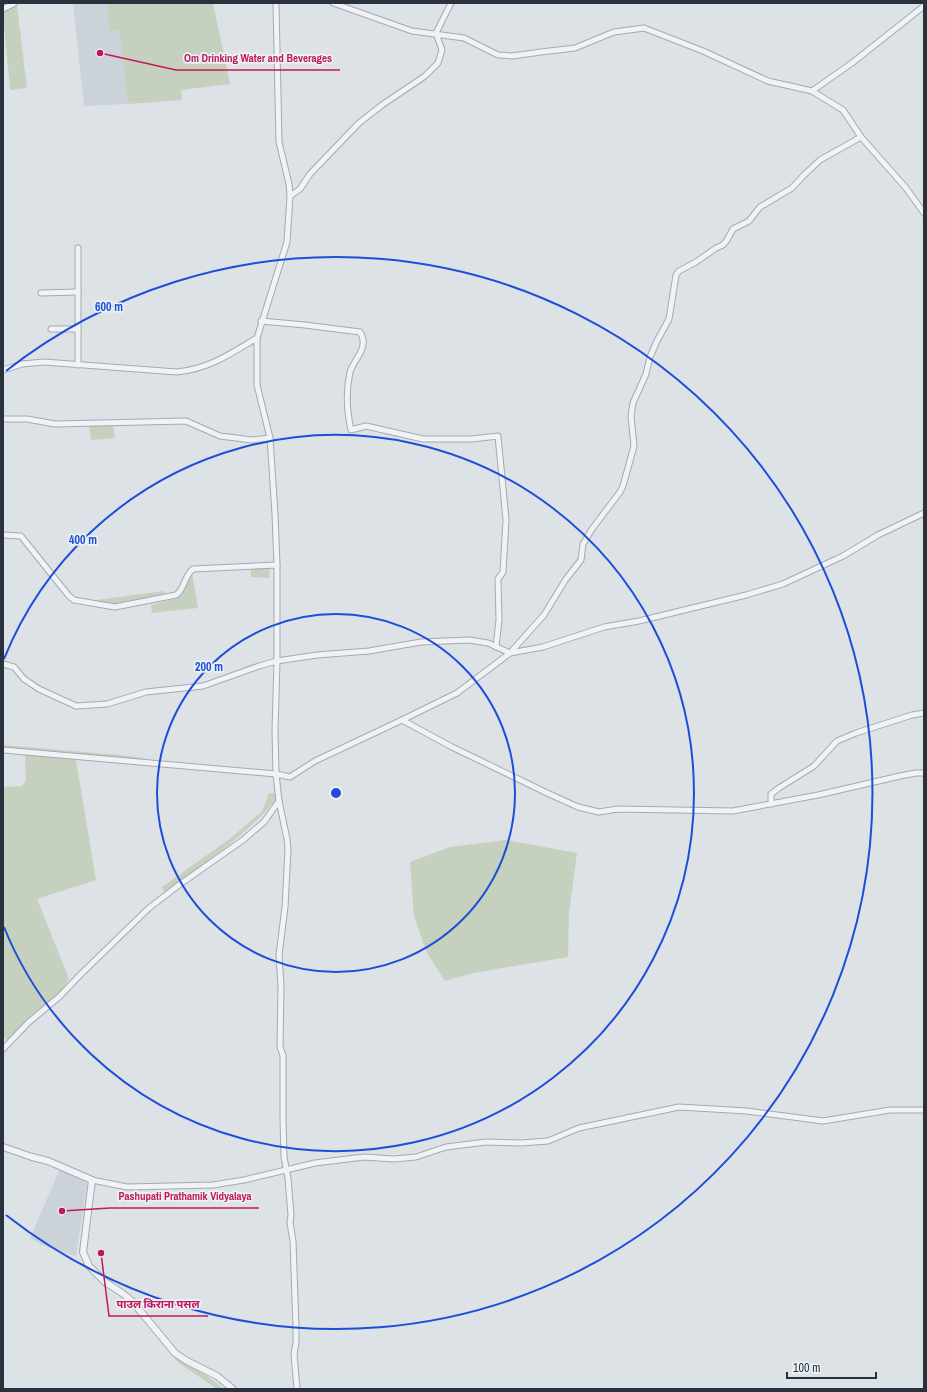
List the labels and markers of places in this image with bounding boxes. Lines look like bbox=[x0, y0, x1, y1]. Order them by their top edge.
callout: Om Drinking Water and Beverages bbox=[176, 47, 340, 70]
centre of rings bbox=[329, 786, 343, 800]
callout: Pashupati Prathamik Vidyalaya bbox=[110, 1185, 259, 1208]
callout: पाउल किराना पसल bbox=[109, 1293, 208, 1316]

